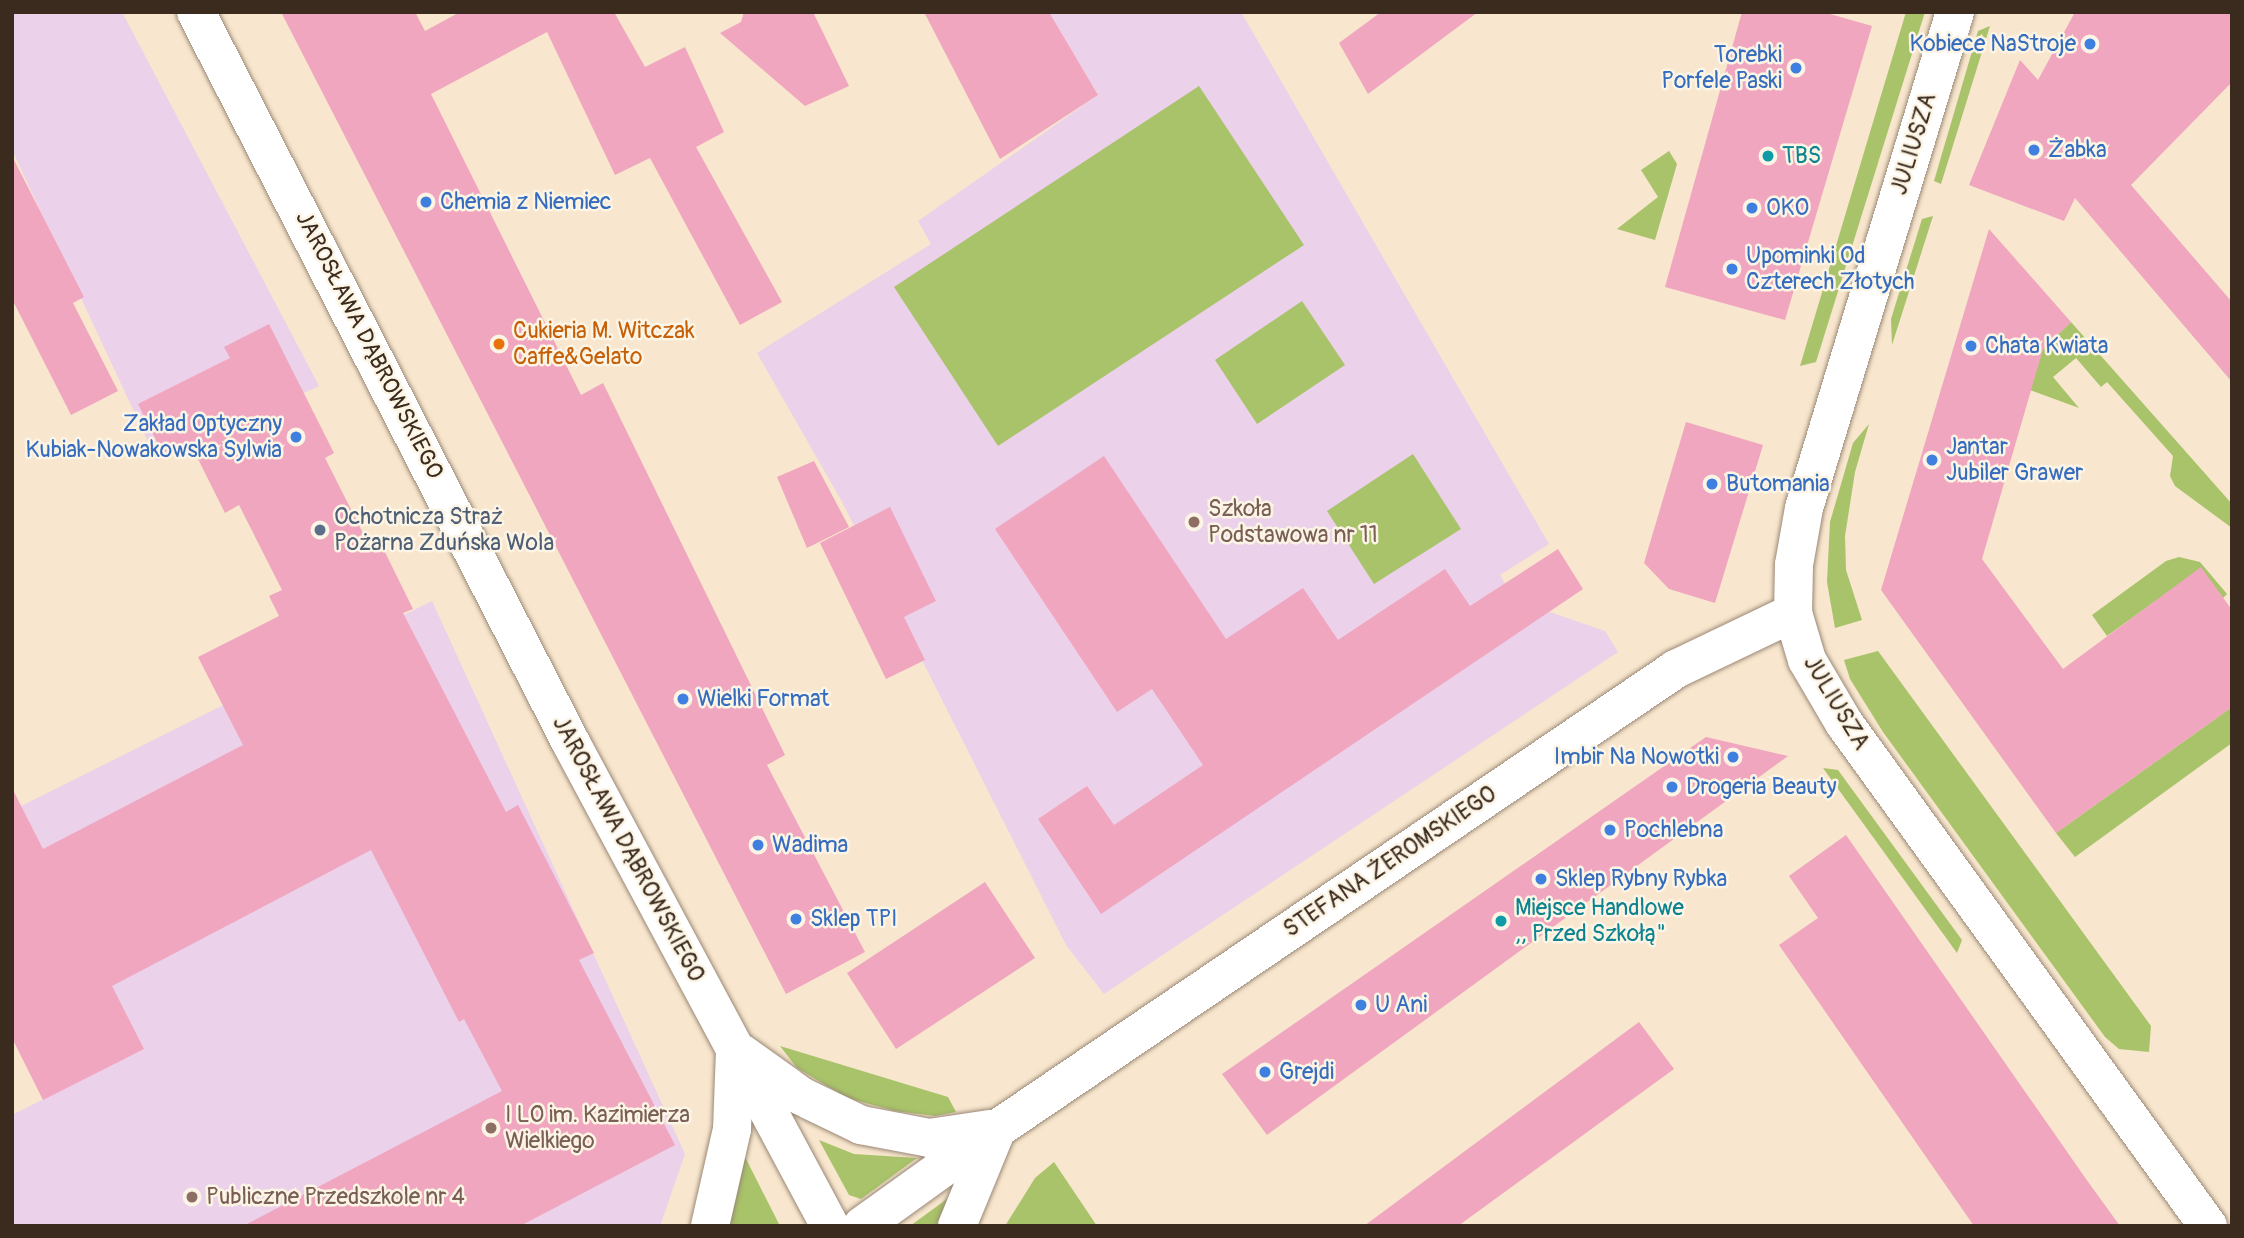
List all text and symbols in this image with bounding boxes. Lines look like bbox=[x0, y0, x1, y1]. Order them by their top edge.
place label: Kobiece NaStroje bbox=[1909, 30, 2076, 58]
marker: Kobiece NaStroje bbox=[2082, 36, 2098, 52]
place label: Torebki Porfele Paski bbox=[1661, 41, 1782, 95]
marker: Torebki Porfele Paski bbox=[1788, 60, 1804, 76]
street label: JULIUSZA bbox=[1885, 90, 1943, 198]
place label: Żabka bbox=[2048, 136, 2107, 164]
place label: TBS bbox=[1782, 142, 1821, 170]
marker: Żabka bbox=[2026, 142, 2042, 158]
marker: TBS bbox=[1760, 148, 1776, 164]
place label: Chemia z Niemiec bbox=[440, 188, 612, 216]
marker: Chemia z Niemiec bbox=[418, 194, 434, 210]
place label: OKO bbox=[1766, 194, 1809, 222]
marker: OKO bbox=[1744, 200, 1760, 216]
street label: JAROSŁAWA DĄBROWSKIEGO bbox=[289, 207, 449, 483]
place label: Upominki Od Czterech Złotych bbox=[1746, 242, 1915, 296]
marker: Upominki Od Czterech Złotych bbox=[1724, 261, 1740, 277]
place label: Cukieria M. Witczak Caffe&Gelato bbox=[513, 317, 695, 371]
place label: Chata Kwiata bbox=[1985, 332, 2108, 360]
marker: Cukieria M. Witczak Caffe&Gelato bbox=[491, 336, 507, 352]
marker: Chata Kwiata bbox=[1963, 338, 1979, 354]
place label: Zakład Optyczny Kubiak-Nowakowska Sylwia bbox=[25, 410, 282, 464]
marker: Zakład Optyczny Kubiak-Nowakowska Sylwia bbox=[288, 429, 304, 445]
place label: Jantar Jubiler Grawer bbox=[1946, 433, 2083, 487]
marker: Jantar Jubiler Grawer bbox=[1924, 452, 1940, 468]
place label: Butomania bbox=[1726, 470, 1830, 498]
marker: Butomania bbox=[1704, 476, 1720, 492]
place label: Szkoła Podstawowa nr 11 bbox=[1208, 495, 1378, 549]
place label: Ochotnicza Straż Pożarna Zduńska Wola bbox=[334, 503, 554, 557]
marker: Szkoła Podstawowa nr 11 bbox=[1186, 514, 1202, 530]
marker: Ochotnicza Straż Pożarna Zduńska Wola bbox=[312, 522, 328, 538]
street label: JULIUSZA bbox=[1797, 651, 1875, 755]
place label: Wielki Format bbox=[697, 685, 829, 713]
marker: Wielki Format bbox=[675, 691, 691, 707]
street label: JAROSŁAWA DĄBROWSKIEGO bbox=[546, 712, 710, 986]
place label: Imbir Na Nowotki bbox=[1554, 743, 1719, 771]
marker: Imbir Na Nowotki bbox=[1725, 749, 1741, 765]
place label: Drogeria Beauty bbox=[1686, 773, 1837, 801]
marker: Drogeria Beauty bbox=[1664, 779, 1680, 795]
street label: STEFANA ŻEROMSKIEGO bbox=[1278, 780, 1502, 944]
place label: Pochlebna bbox=[1624, 816, 1723, 844]
marker: Pochlebna bbox=[1602, 822, 1618, 838]
place label: Wadima bbox=[772, 831, 848, 859]
marker: Wadima bbox=[750, 837, 766, 853]
place label: Sklep Rybny Rybka bbox=[1555, 865, 1727, 893]
marker: Sklep Rybny Rybka bbox=[1533, 871, 1549, 887]
place label: Miejsce Handlowe ,, Przed Szkołą" bbox=[1515, 894, 1684, 948]
place label: Sklep TPI bbox=[810, 905, 898, 933]
marker: Sklep TPI bbox=[788, 911, 804, 927]
marker: Miejsce Handlowe ,, Przed Szkołą" bbox=[1493, 913, 1509, 929]
place label: U Ani bbox=[1375, 991, 1427, 1019]
marker: U Ani bbox=[1353, 997, 1369, 1013]
place label: Grejdi bbox=[1279, 1058, 1334, 1086]
marker: Grejdi bbox=[1257, 1064, 1273, 1080]
place label: I LO im. Kazimierza Wielkiego bbox=[505, 1101, 690, 1155]
marker: I LO im. Kazimierza Wielkiego bbox=[483, 1120, 499, 1136]
place label: Publiczne Przedszkole nr 4 bbox=[206, 1183, 465, 1211]
marker: Publiczne Przedszkole nr 4 bbox=[184, 1189, 200, 1205]

